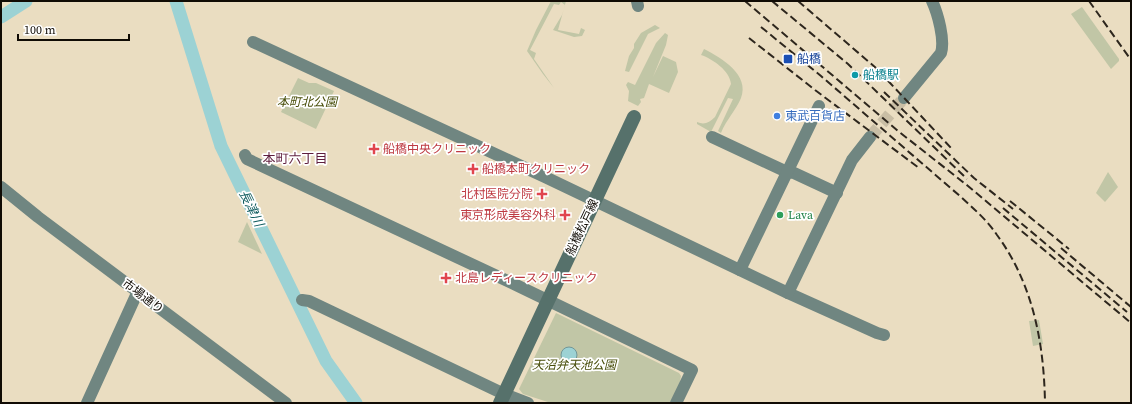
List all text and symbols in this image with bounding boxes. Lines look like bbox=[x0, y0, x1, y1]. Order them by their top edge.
scale bar bbox=[18, 16, 129, 42]
text: 100 m bbox=[24, 22, 56, 38]
place label: 船橋 bbox=[797, 51, 821, 67]
marker: 船橋 bbox=[782, 53, 794, 65]
place label: 船橋駅 bbox=[863, 67, 899, 83]
marker: 船橋駅 bbox=[850, 70, 860, 80]
park label: 本町北公園 bbox=[277, 94, 339, 110]
place label: 東武百貨店 bbox=[785, 108, 845, 124]
marker: 東武百貨店 bbox=[772, 111, 782, 121]
place label: 船橋中央クリニック bbox=[383, 141, 491, 157]
marker: 船橋中央クリニック bbox=[368, 143, 380, 155]
district label: 本町六丁目 bbox=[262, 150, 328, 167]
place label: 船橋本町クリニック bbox=[482, 161, 590, 177]
marker: 船橋本町クリニック bbox=[467, 163, 479, 175]
place label: 北村医院分院 bbox=[461, 186, 533, 202]
water label: 長津川 bbox=[235, 187, 269, 231]
marker: 北村医院分院 bbox=[536, 188, 548, 200]
street label: 船橋松戸線 bbox=[562, 196, 602, 258]
place label: 東京形成美容外科 bbox=[460, 207, 556, 223]
place label: Lava bbox=[788, 207, 814, 223]
marker: 東京形成美容外科 bbox=[559, 209, 571, 221]
marker: Lava bbox=[775, 210, 785, 220]
place label: 北島レディースクリニック bbox=[455, 270, 598, 286]
marker: 北島レディースクリニック bbox=[440, 272, 452, 284]
street label: 市場通り bbox=[119, 275, 167, 317]
park label: 天沼弁天池公園 bbox=[532, 357, 618, 373]

